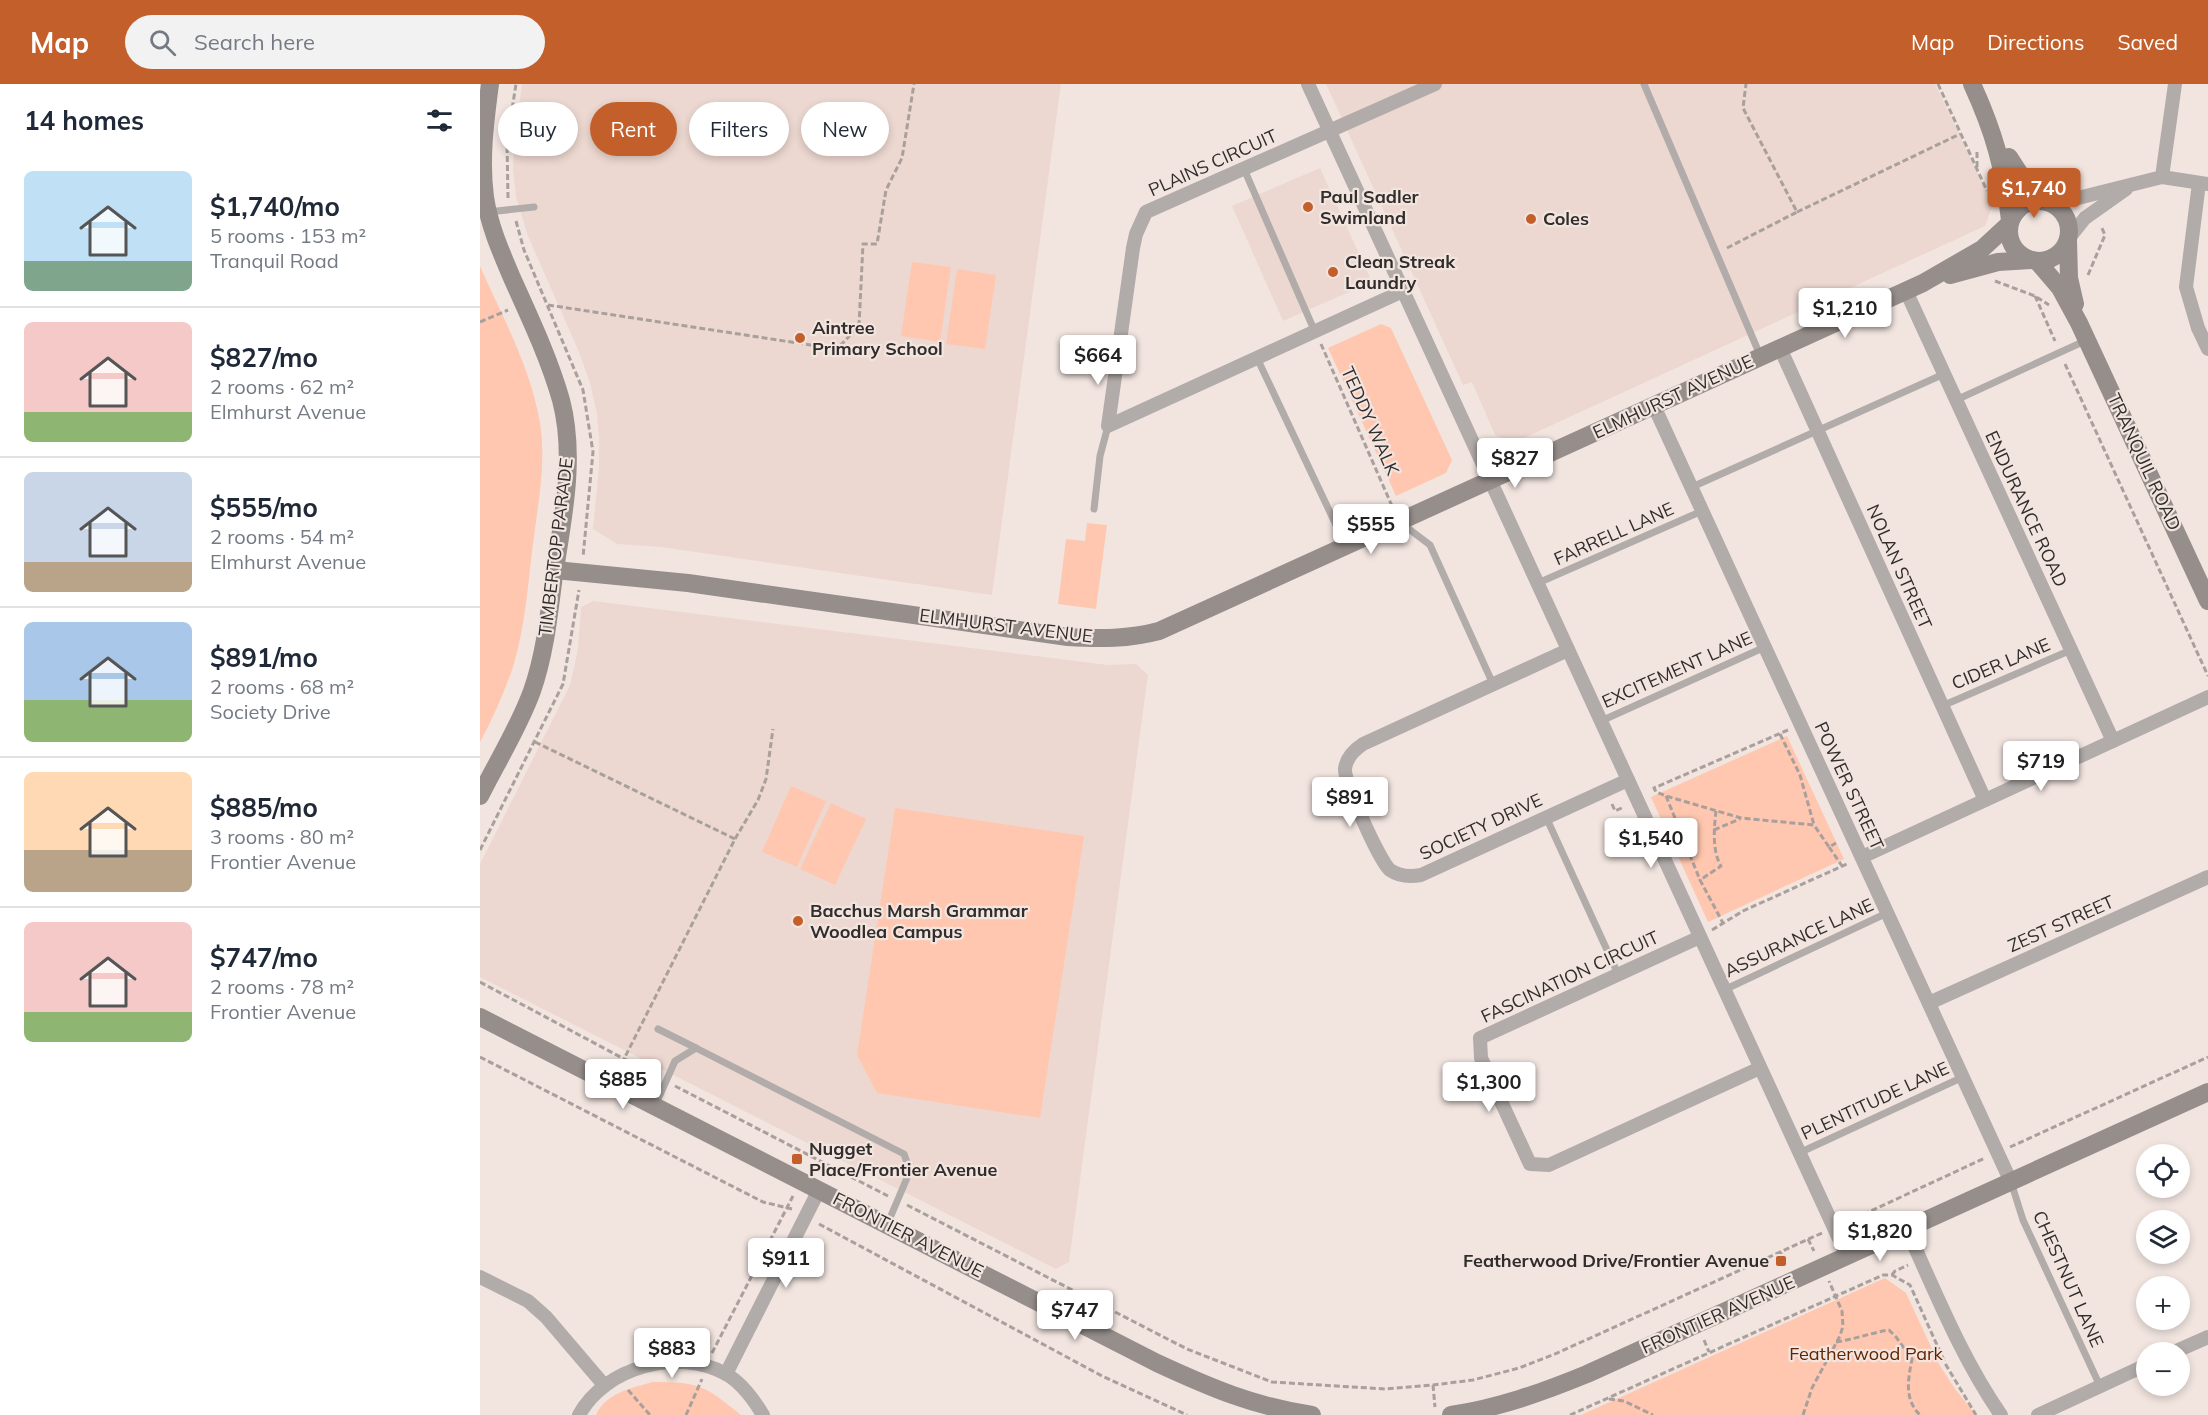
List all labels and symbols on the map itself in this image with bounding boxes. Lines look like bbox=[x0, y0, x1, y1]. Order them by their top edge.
street label: PLAINS CIRCUIT bbox=[1145, 124, 1281, 201]
pin: $1,740 bbox=[1985, 168, 2083, 219]
place label: Paul Sadler Swimland bbox=[1320, 185, 1420, 229]
marker: Paul Sadler Swimland bbox=[1301, 200, 1315, 214]
place label: Coles bbox=[1543, 207, 1589, 230]
marker: Coles bbox=[1524, 212, 1538, 226]
place label: Clean Streak Laundry bbox=[1345, 250, 1456, 294]
marker: Clean Streak Laundry bbox=[1326, 265, 1340, 279]
pin: $1,210 bbox=[1796, 288, 1894, 339]
place label: Aintree Primary School bbox=[812, 316, 943, 360]
marker: Aintree Primary School bbox=[793, 331, 807, 345]
pin: $664 bbox=[1062, 335, 1134, 386]
street label: ELMHURST AVENUE bbox=[1589, 349, 1757, 444]
street label: TEDDY WALK bbox=[1336, 363, 1405, 479]
street label: TRANQUIL ROAD bbox=[2103, 390, 2186, 534]
street label: ENDURANCE ROAD bbox=[1980, 427, 2073, 591]
pin: $827 bbox=[1479, 438, 1551, 489]
street label: TIMBERTOP PARADE bbox=[533, 456, 578, 637]
street label: FARRELL LANE bbox=[1550, 497, 1677, 570]
street label: NOLAN STREET bbox=[1862, 501, 1937, 633]
pin: $555 bbox=[1335, 504, 1407, 555]
street label: ELMHURST AVENUE bbox=[918, 603, 1094, 648]
street label: EXCITEMENT LANE bbox=[1598, 626, 1755, 713]
street label: CIDER LANE bbox=[1948, 632, 2054, 695]
street label: POWER STREET bbox=[1810, 718, 1889, 854]
pin: $719 bbox=[2005, 741, 2077, 792]
pin: $891 bbox=[1314, 777, 1386, 828]
street label: SOCIETY DRIVE bbox=[1416, 788, 1546, 865]
pin: $1,540 bbox=[1602, 818, 1700, 869]
street label: ZEST STREET bbox=[2004, 890, 2118, 957]
street label: ASSURANCE LANE bbox=[1721, 893, 1877, 982]
place label: Bacchus Marsh Grammar Woodlea Campus bbox=[810, 899, 1029, 943]
marker: Bacchus Marsh Grammar Woodlea Campus bbox=[791, 914, 805, 928]
street label: FASCINATION CIRCUIT bbox=[1477, 925, 1662, 1028]
street label: PLENTITUDE LANE bbox=[1797, 1056, 1952, 1145]
pin: $885 bbox=[587, 1059, 659, 1110]
pin: $1,300 bbox=[1440, 1062, 1538, 1113]
place label: Nugget Place/Frontier Avenue bbox=[809, 1137, 997, 1181]
marker: Nugget Place/Frontier Avenue bbox=[790, 1152, 804, 1166]
street label: FRONTIER AVENUE bbox=[829, 1187, 987, 1282]
street label: CHESTNUT LANE bbox=[2028, 1207, 2109, 1351]
pin: $1,820 bbox=[1831, 1211, 1929, 1262]
pin: $911 bbox=[750, 1238, 822, 1289]
place label: Featherwood Drive/Frontier Avenue bbox=[1463, 1249, 1769, 1272]
marker: Featherwood Drive/Frontier Avenue bbox=[1774, 1254, 1788, 1268]
street label: FRONTIER AVENUE bbox=[1637, 1270, 1798, 1359]
pin: $747 bbox=[1039, 1290, 1111, 1341]
pin: $883 bbox=[636, 1328, 708, 1379]
park label: Featherwood Park bbox=[1789, 1342, 1943, 1365]

